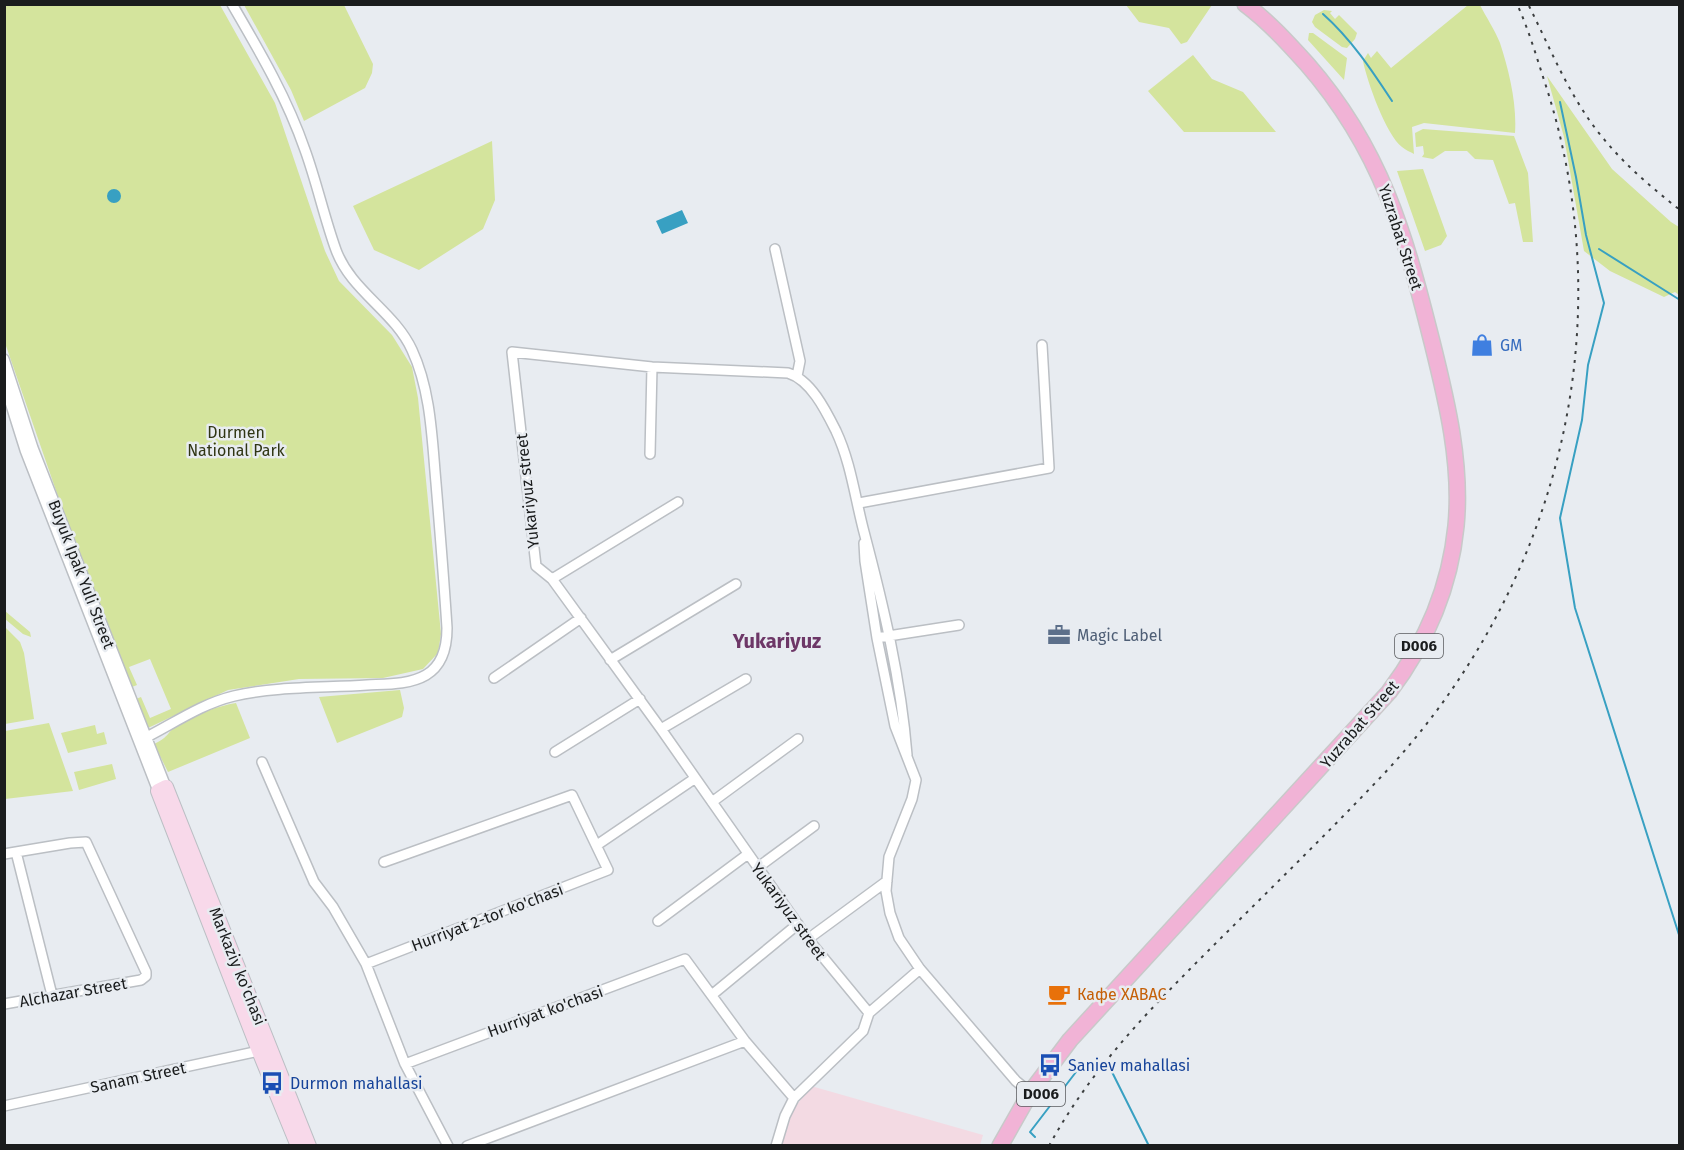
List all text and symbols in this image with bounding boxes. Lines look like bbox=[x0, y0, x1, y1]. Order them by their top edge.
street label: Yuzrabat Street bbox=[1374, 182, 1427, 293]
shop icon: GM bbox=[1469, 332, 1495, 358]
place label: GM bbox=[1500, 336, 1523, 355]
park label: Durmen National Park bbox=[187, 423, 286, 460]
street label: Yukariyuz street bbox=[512, 432, 543, 549]
street label: Buyuk Ipak Yuli Street bbox=[44, 497, 119, 652]
office icon: Magic Label bbox=[1046, 622, 1072, 648]
place label: Magic Label bbox=[1077, 626, 1162, 645]
district label: Yukariyuz bbox=[732, 629, 821, 653]
road number: D006 bbox=[1395, 634, 1443, 658]
street label: Yuzrabat Street bbox=[1316, 676, 1403, 772]
street label: Yukariyuz street bbox=[747, 859, 830, 964]
street label: Hurriyat 2-tor ko'chasi bbox=[409, 880, 566, 955]
street label: Markaziy ko'chasi bbox=[205, 904, 270, 1028]
street label: Alchazar Street bbox=[18, 974, 129, 1011]
cafe icon: Кафе ХАВАС bbox=[1046, 981, 1072, 1007]
street label: Hurriyat ko'chasi bbox=[485, 982, 606, 1041]
place label: Кафе ХАВАС bbox=[1077, 985, 1166, 1004]
bus stop icon: Saniev mahallasi bbox=[1037, 1052, 1063, 1078]
place label: Saniev mahallasi bbox=[1068, 1056, 1190, 1075]
street label: Sanam Street bbox=[89, 1058, 188, 1097]
bus stop icon: Durmon mahallasi bbox=[259, 1070, 285, 1096]
place label: Durmon mahallasi bbox=[290, 1074, 423, 1093]
road number: D006 bbox=[1017, 1082, 1065, 1106]

